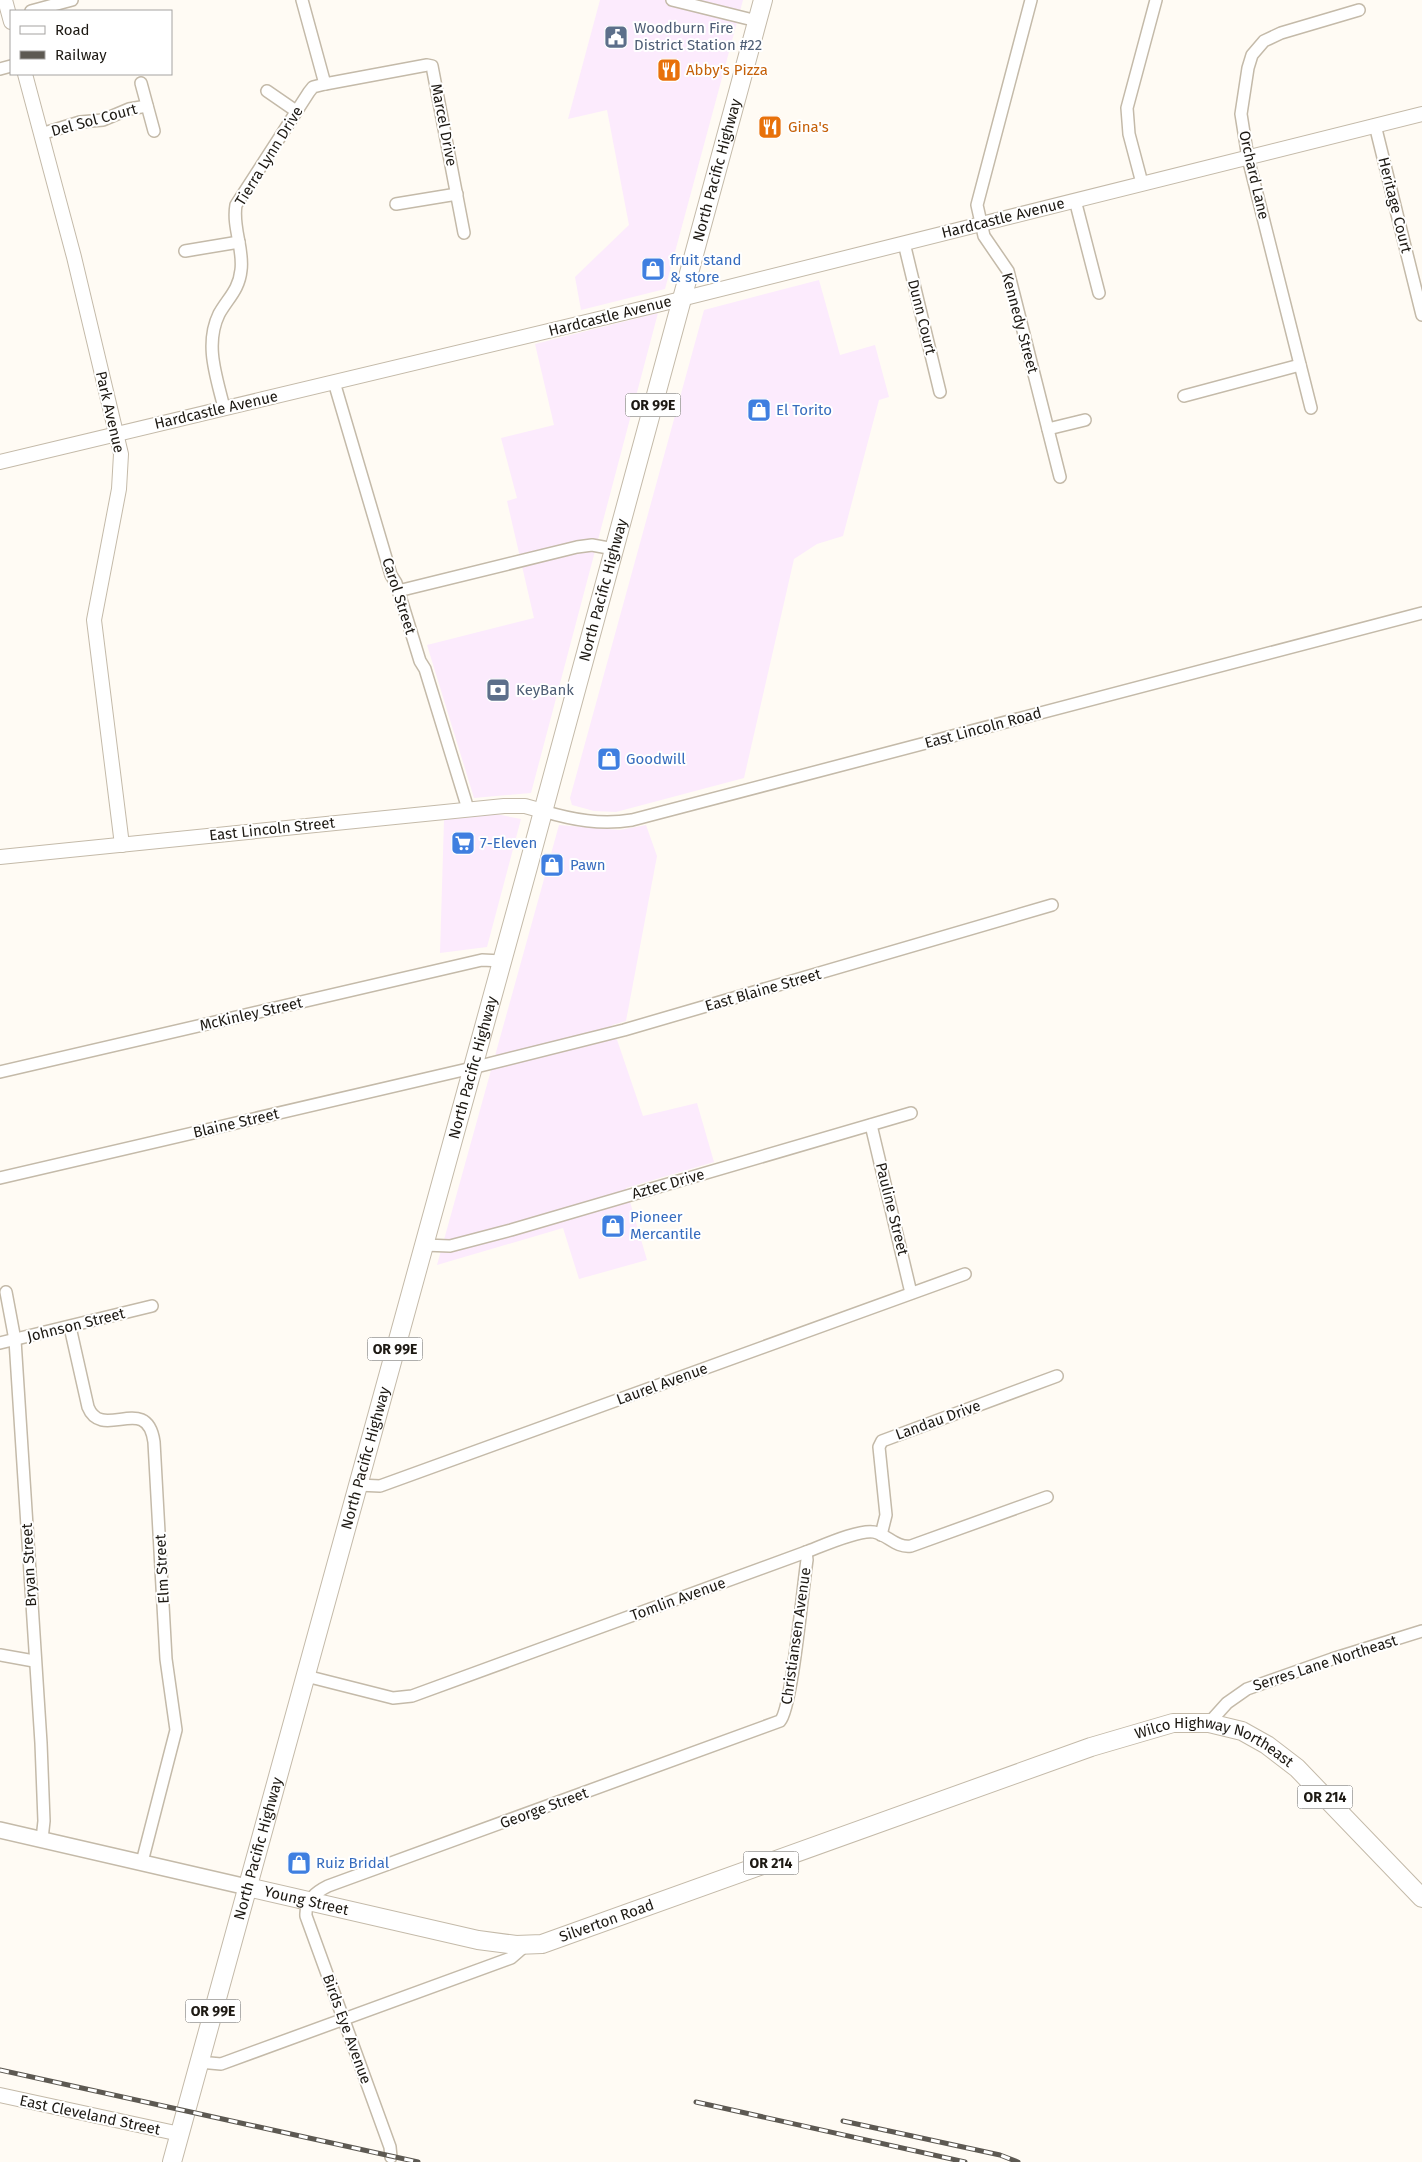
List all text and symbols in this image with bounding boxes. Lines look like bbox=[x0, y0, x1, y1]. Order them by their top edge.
legend bbox=[10, 10, 172, 75]
place label: Woodburn Fire District Station #22 bbox=[634, 19, 762, 54]
text: Road bbox=[55, 21, 90, 39]
public building icon: Woodburn Fire District Station #22 bbox=[603, 24, 629, 50]
text: Railway bbox=[55, 46, 107, 64]
restaurant icon: Abby's Pizza bbox=[656, 57, 682, 83]
place label: Abby's Pizza bbox=[686, 61, 768, 79]
street label: Marcel Drive bbox=[427, 82, 461, 168]
street label: North Pacific Highway bbox=[689, 96, 745, 244]
street label: Del Sol Court bbox=[49, 100, 140, 140]
street label: Tierra Lynn Drive bbox=[231, 103, 307, 209]
restaurant icon: Gina's bbox=[757, 114, 783, 140]
place label: Gina's bbox=[788, 118, 829, 136]
street label: Orchard Lane bbox=[1235, 129, 1273, 221]
street label: Heritage Court bbox=[1374, 155, 1416, 255]
street label: Hardcastle Avenue bbox=[940, 194, 1066, 242]
place label: fruit stand & store bbox=[670, 251, 741, 286]
shop icon: fruit stand & store bbox=[640, 256, 666, 282]
street label: Kennedy Street bbox=[998, 271, 1042, 376]
street label: Dunn Court bbox=[904, 278, 940, 357]
street label: Hardcastle Avenue bbox=[547, 292, 673, 340]
street label: Park Avenue bbox=[92, 369, 128, 455]
street label: Hardcastle Avenue bbox=[152, 387, 280, 433]
road number: OR 99E bbox=[626, 394, 680, 416]
shop icon: El Torito bbox=[746, 397, 772, 423]
place label: El Torito bbox=[776, 401, 832, 419]
street label: North Pacific Highway bbox=[575, 516, 631, 663]
street label: Carol Street bbox=[378, 555, 420, 637]
bank icon: KeyBank bbox=[485, 677, 511, 703]
place label: KeyBank bbox=[516, 681, 574, 699]
street label: East Lincoln Road bbox=[923, 704, 1043, 752]
shop icon: Goodwill bbox=[596, 746, 622, 772]
place label: Goodwill bbox=[626, 750, 686, 768]
street label: East Lincoln Street bbox=[208, 813, 336, 845]
supermarket icon: 7-Eleven bbox=[450, 830, 476, 856]
place label: 7-Eleven bbox=[480, 834, 537, 852]
shop icon: Pawn bbox=[539, 852, 565, 878]
place label: Pawn bbox=[570, 856, 606, 874]
street label: East Blaine Street bbox=[703, 965, 824, 1015]
street label: McKinley Street bbox=[198, 993, 305, 1035]
street label: North Pacific Highway bbox=[445, 994, 501, 1141]
street label: Blaine Street bbox=[191, 1104, 281, 1142]
street label: Pauline Street bbox=[872, 1161, 912, 1258]
street label: Aztec Drive bbox=[630, 1165, 706, 1203]
place label: Pioneer Mercantile bbox=[630, 1208, 701, 1243]
shop icon: Pioneer Mercantile bbox=[600, 1213, 626, 1239]
street label: Johnson Street bbox=[25, 1304, 127, 1346]
road number: OR 99E bbox=[368, 1338, 422, 1360]
street label: Laurel Avenue bbox=[614, 1359, 710, 1409]
street label: North Pacific Highway bbox=[337, 1384, 394, 1531]
street label: Landau Drive bbox=[893, 1396, 983, 1444]
street label: Bryan Street bbox=[18, 1522, 40, 1607]
street label: Elm Street bbox=[151, 1533, 173, 1604]
street label: Christiansen Avenue bbox=[777, 1566, 815, 1706]
street label: Tomlin Avenue bbox=[628, 1573, 728, 1625]
street label: Serres Lane Northeast bbox=[1251, 1631, 1400, 1695]
street label: Wilco Highway Northeast bbox=[1132, 1713, 1297, 1771]
street label: North Pacific Highway bbox=[230, 1775, 287, 1922]
street label: George Street bbox=[498, 1784, 591, 1832]
road number: OR 214 bbox=[1298, 1785, 1352, 1808]
shop icon: Ruiz Bridal bbox=[286, 1850, 312, 1876]
road number: OR 214 bbox=[744, 1852, 798, 1875]
place label: Ruiz Bridal bbox=[316, 1854, 390, 1872]
street label: Young Street bbox=[262, 1882, 351, 1919]
street label: Silverton Road bbox=[557, 1896, 656, 1946]
street label: Birds Eye Avenue bbox=[319, 1972, 375, 2086]
road number: OR 99E bbox=[186, 2000, 240, 2022]
street label: East Cleveland Street bbox=[18, 2091, 163, 2139]

